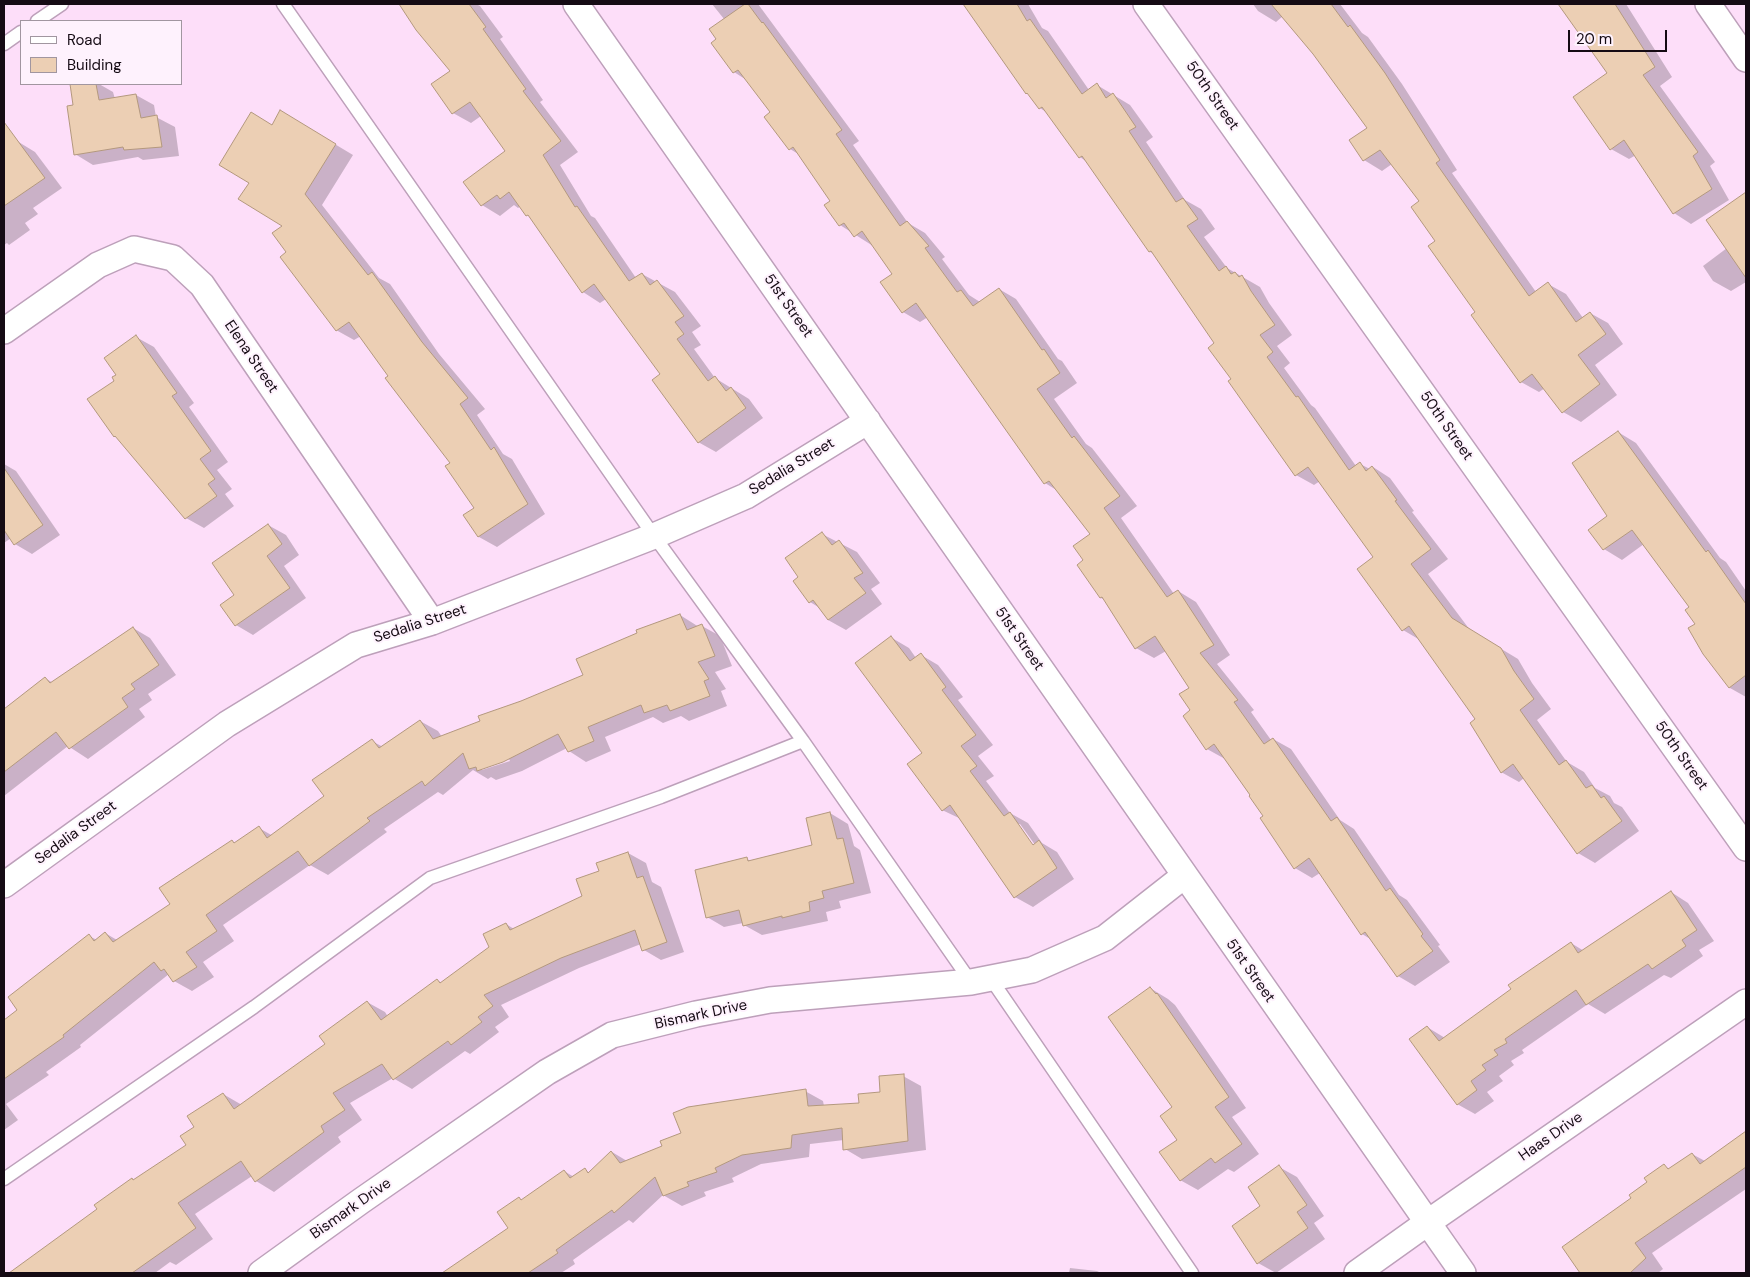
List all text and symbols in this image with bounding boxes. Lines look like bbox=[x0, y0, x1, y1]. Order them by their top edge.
legend bbox=[20, 20, 182, 85]
scale bar bbox=[1570, 20, 1669, 52]
text: 20 m bbox=[1576, 29, 1612, 49]
text: Road bbox=[67, 30, 102, 50]
text: Building bbox=[67, 55, 122, 75]
street label: 50th Street bbox=[1182, 58, 1242, 134]
street label: 51st Street bbox=[760, 271, 816, 341]
street label: Elena Street bbox=[220, 317, 282, 397]
street label: 50th Street bbox=[1416, 388, 1476, 464]
street label: Sedalia Street bbox=[746, 434, 838, 500]
street label: Sedalia Street bbox=[371, 601, 469, 647]
street label: 51st Street bbox=[991, 604, 1047, 674]
street label: 50th Street bbox=[1651, 718, 1711, 794]
street label: Sedalia Street bbox=[32, 797, 120, 869]
street label: 51st Street bbox=[1222, 936, 1278, 1006]
street label: Bismark Drive bbox=[653, 996, 749, 1034]
street label: Haas Drive bbox=[1516, 1109, 1586, 1165]
street label: Bismark Drive bbox=[307, 1175, 395, 1243]

